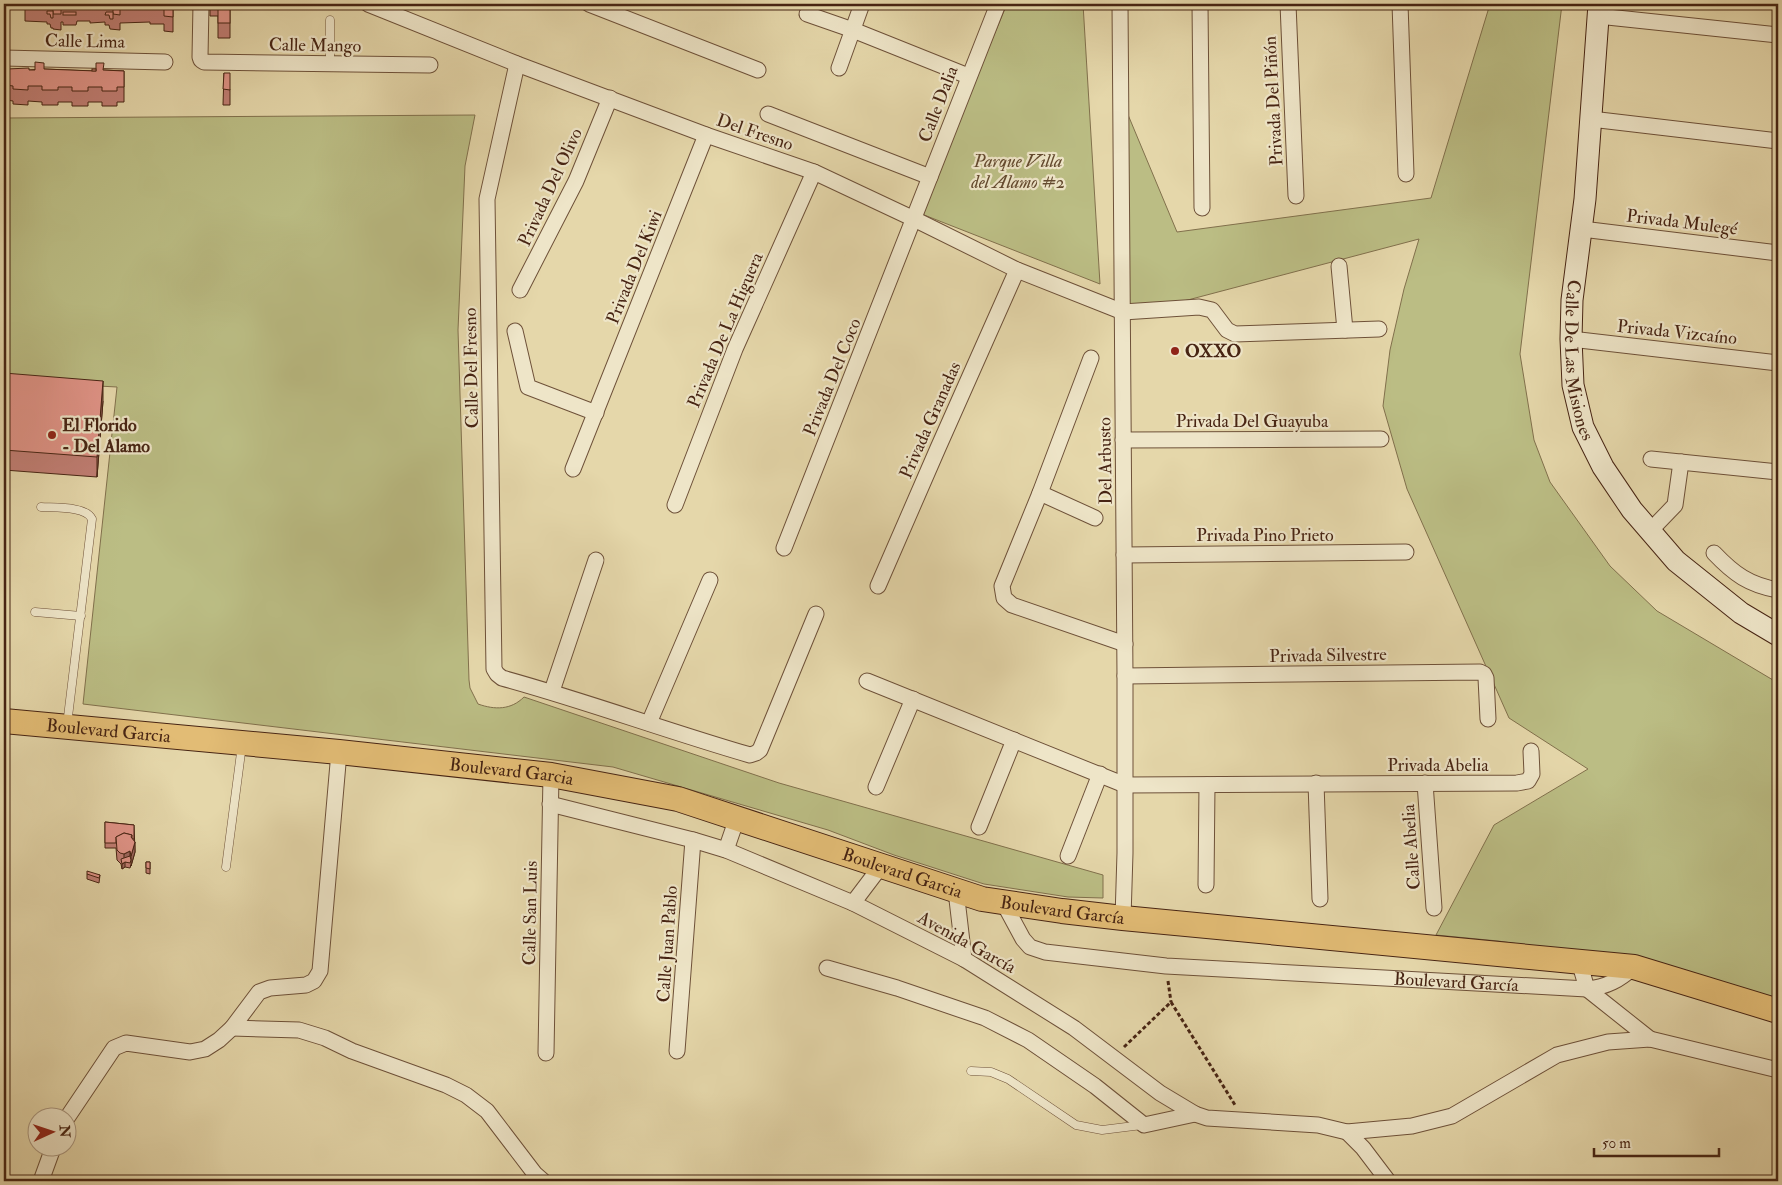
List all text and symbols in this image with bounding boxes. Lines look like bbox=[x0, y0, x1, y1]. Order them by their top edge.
street label: Calle Lima bbox=[45, 29, 126, 54]
street label: Calle Mango bbox=[269, 33, 362, 58]
street label: Privada Del Piñón bbox=[1259, 35, 1288, 166]
street label: Calle Dalia bbox=[913, 62, 964, 146]
street label: Del Fresno bbox=[713, 109, 797, 156]
street label: Privada Del Olivo bbox=[513, 124, 588, 250]
park label: Parque Villa del Alamo #2 bbox=[970, 150, 1065, 194]
street label: Privada Mulegé bbox=[1625, 204, 1739, 241]
street label: Privada Del Kiwi bbox=[601, 207, 668, 327]
street label: Privada De La Higuera bbox=[682, 248, 769, 411]
street label: Calle De Las Misiones bbox=[1559, 278, 1599, 444]
street label: Calle Del Fresno bbox=[459, 307, 484, 429]
street label: Privada Del Coco bbox=[798, 315, 867, 440]
street label: Privada Vizcaíno bbox=[1616, 315, 1738, 350]
place label: OXXO bbox=[1185, 340, 1242, 363]
marker: OXXO bbox=[1169, 345, 1181, 357]
street label: Privada Granadas bbox=[894, 358, 966, 482]
street label: Privada Del Guayuba bbox=[1176, 410, 1329, 433]
place label: El Florido - Del Alamo bbox=[62, 414, 150, 458]
street label: Del Arbusto bbox=[1093, 417, 1118, 505]
marker: El Florido - Del Alamo bbox=[46, 429, 58, 441]
street label: Privada Pino Prieto bbox=[1196, 524, 1334, 547]
street label: Privada Silvestre bbox=[1269, 643, 1387, 668]
street label: Boulevard Garcia bbox=[45, 714, 172, 748]
street label: Boulevard Garcia bbox=[448, 753, 576, 791]
street label: Privada Abelia bbox=[1387, 754, 1489, 777]
street label: Calle Abelia bbox=[1397, 803, 1426, 890]
street label: Boulevard Garcia bbox=[839, 843, 966, 904]
street label: Calle San Luis bbox=[518, 860, 543, 966]
street label: Calle Juan Pablo bbox=[652, 885, 683, 1003]
street label: Boulevard García bbox=[999, 891, 1126, 930]
street label: Avenida García bbox=[913, 906, 1020, 979]
street label: Boulevard García bbox=[1393, 967, 1520, 997]
north arrow bbox=[28, 1108, 78, 1158]
text: N bbox=[56, 1124, 73, 1139]
scale bar bbox=[1594, 1125, 1720, 1157]
text: 50 m bbox=[1602, 1134, 1631, 1153]

